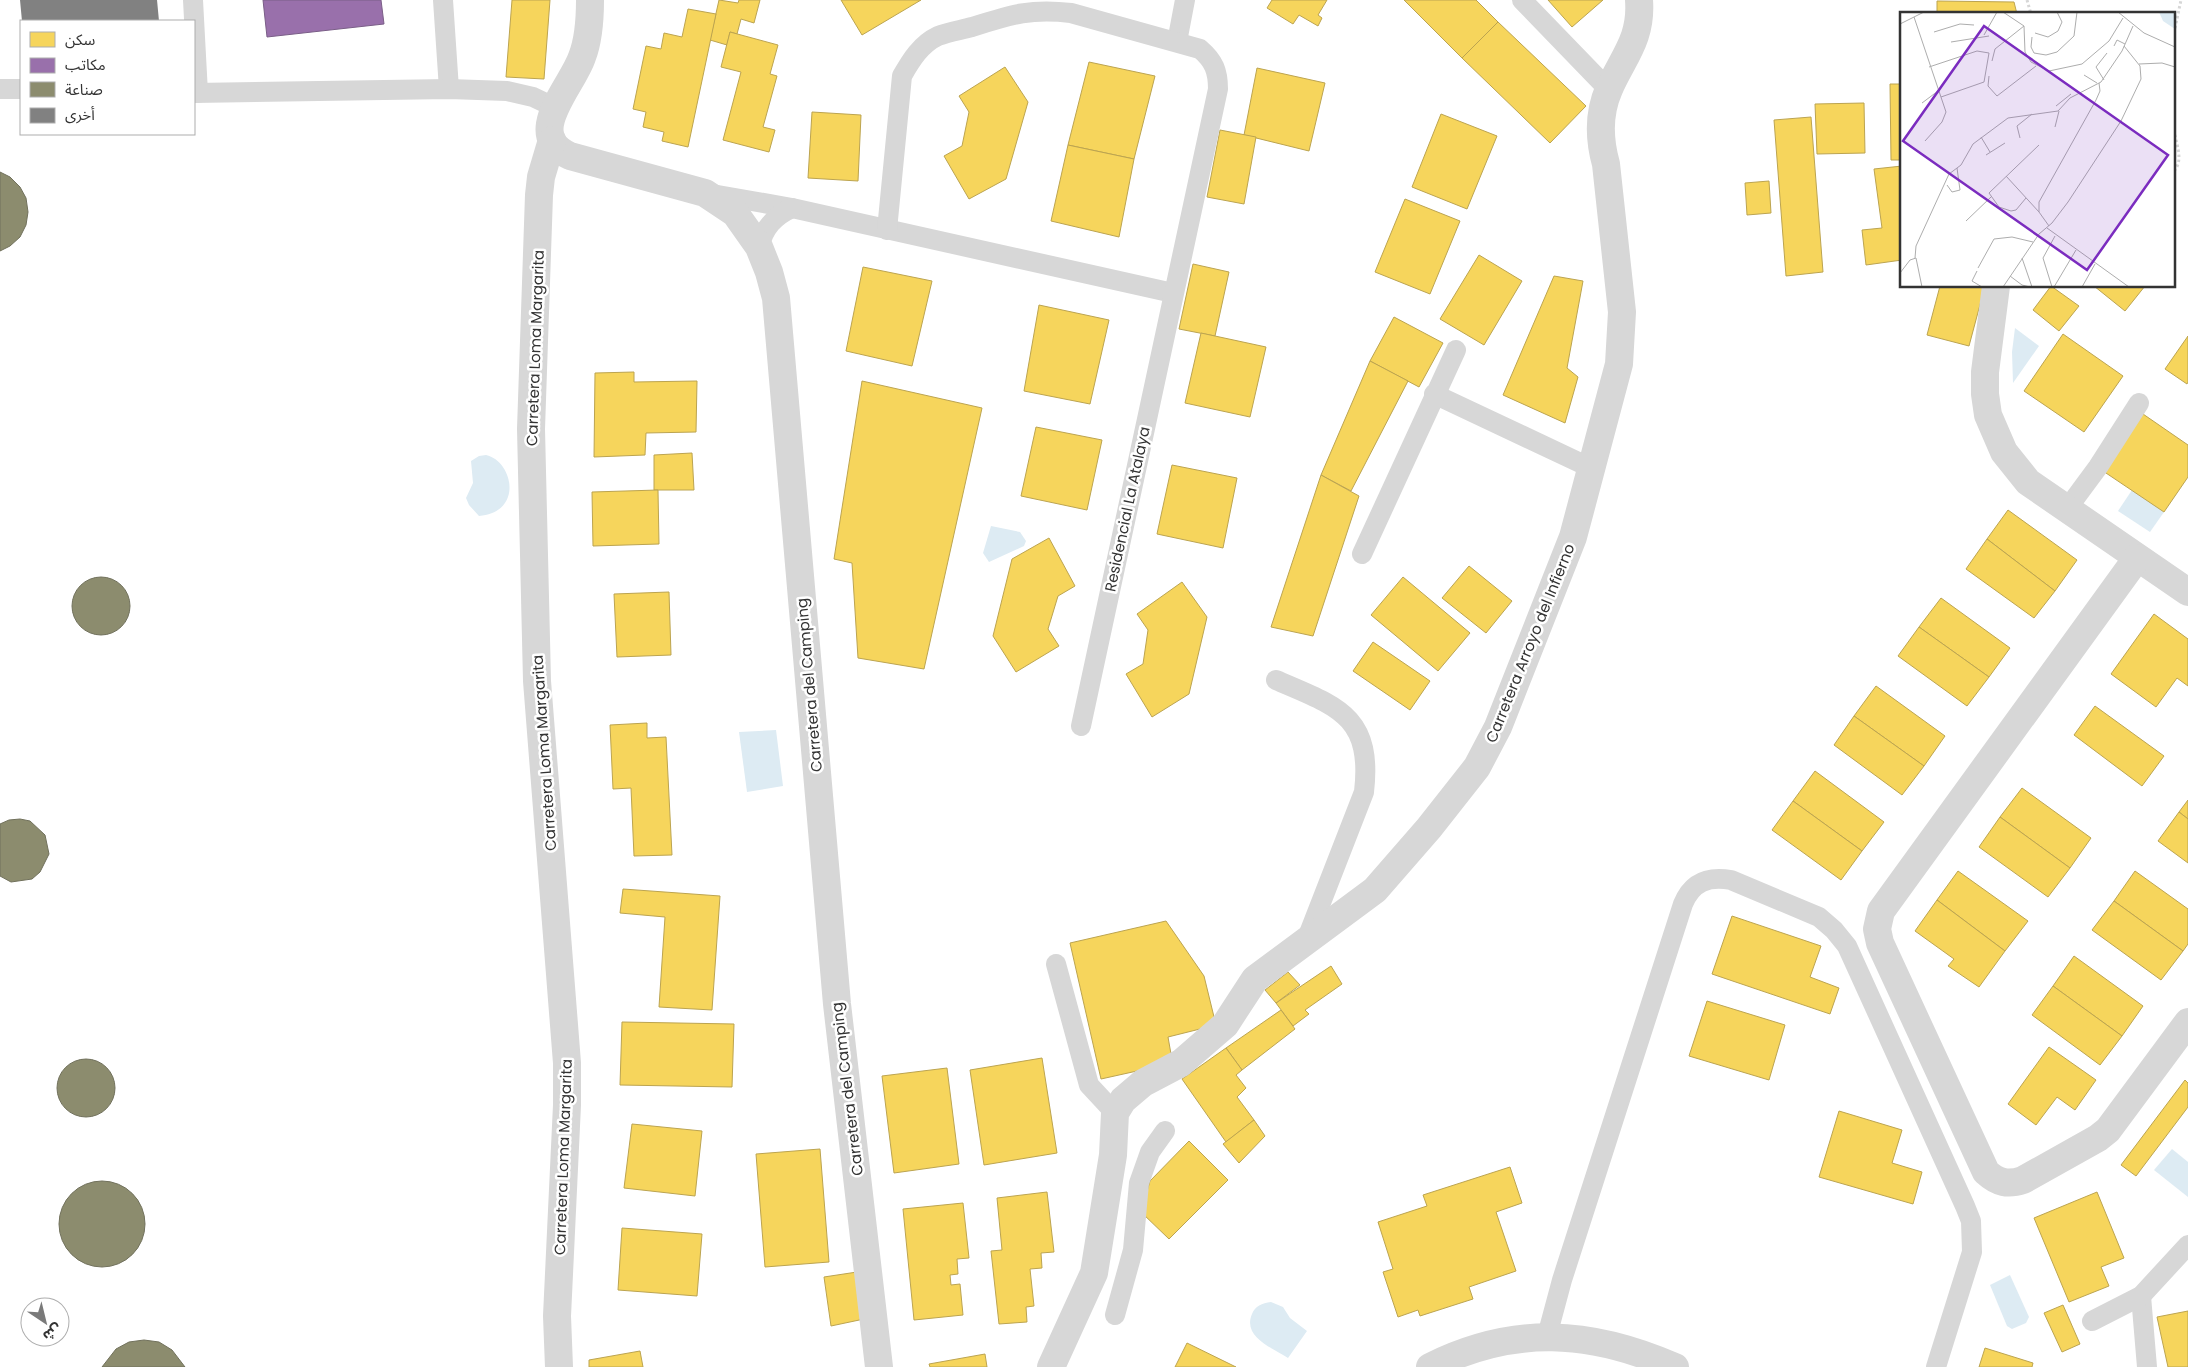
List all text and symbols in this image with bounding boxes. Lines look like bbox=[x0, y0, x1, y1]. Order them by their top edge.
inset map bbox=[1900, 12, 2176, 288]
legend bbox=[20, 20, 195, 135]
text: سكن bbox=[65, 29, 96, 50]
text: مكاتب bbox=[65, 54, 106, 75]
text: صناعة bbox=[65, 79, 103, 100]
text: أخرى bbox=[65, 104, 95, 125]
street label: Carretera Loma Margarita bbox=[521, 250, 549, 446]
street label: Residencial La Atalaya bbox=[1099, 424, 1155, 594]
street label: Carretera Arroyo del Infierno bbox=[1480, 540, 1580, 746]
street label: Carretera del Camping bbox=[791, 597, 827, 773]
street label: Carretera Loma Margarita bbox=[527, 654, 561, 852]
street label: Carretera del Camping bbox=[826, 1001, 868, 1177]
street label: Carretera Loma Margarita bbox=[549, 1059, 577, 1255]
north arrow bbox=[20, 1297, 70, 1347]
text: ش bbox=[39, 1319, 66, 1346]

